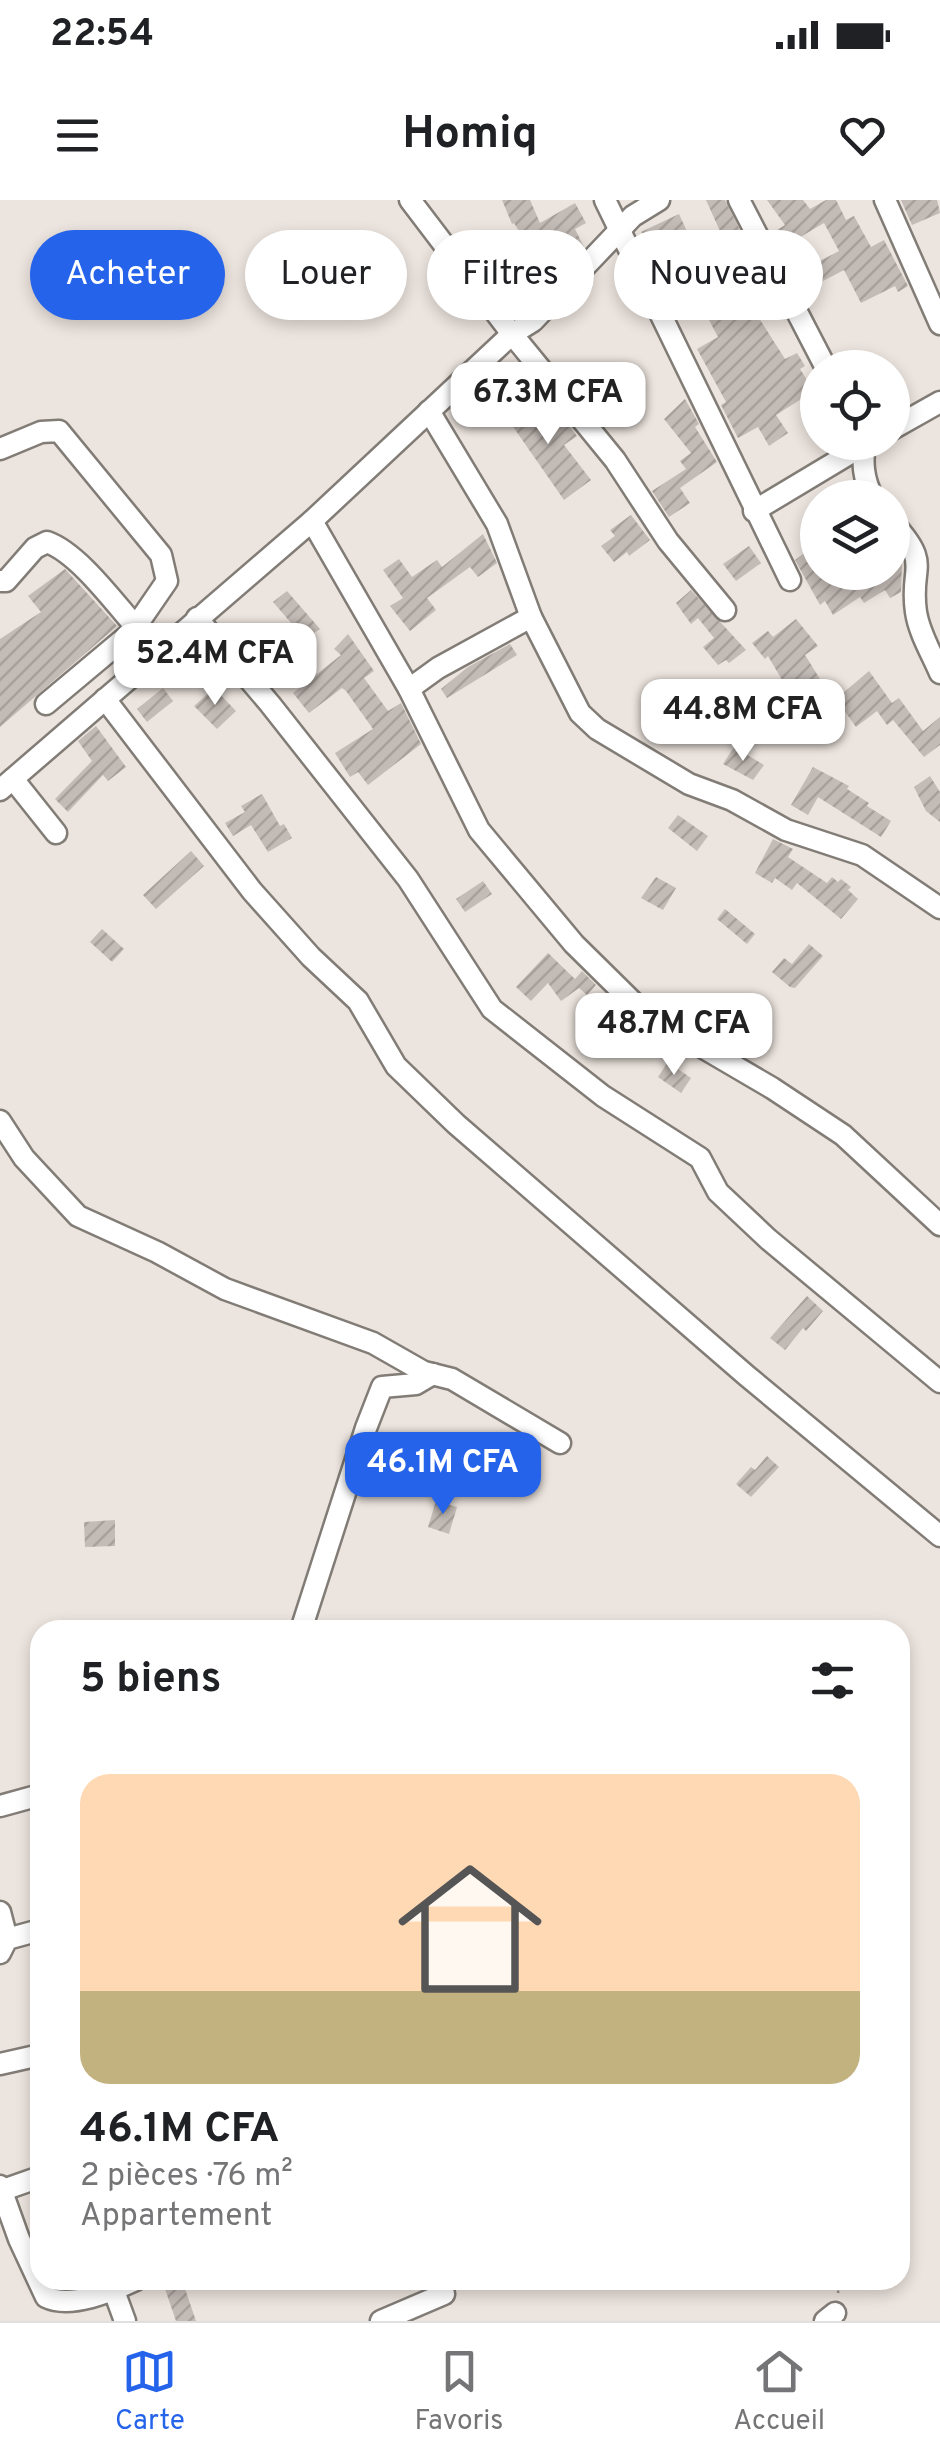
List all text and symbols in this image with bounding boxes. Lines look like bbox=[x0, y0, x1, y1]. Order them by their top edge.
text: 22:54 bbox=[50, 11, 154, 60]
text: Homiq bbox=[402, 107, 538, 164]
icon: menu bbox=[50, 108, 105, 163]
icon: heart bbox=[835, 108, 890, 163]
chip: Acheter bbox=[30, 230, 225, 320]
chip: Louer bbox=[245, 230, 407, 320]
chip: Filtres bbox=[427, 230, 594, 320]
chip: Nouveau bbox=[614, 230, 823, 320]
map controls bbox=[800, 350, 910, 590]
button: locate bbox=[800, 350, 910, 460]
pin: 67.3M CFA bbox=[434, 362, 662, 447]
text: 67.3M CFA bbox=[473, 374, 623, 414]
button: layers bbox=[800, 480, 910, 590]
pin: 52.4M CFA bbox=[101, 623, 329, 708]
text: 52.4M CFA bbox=[136, 635, 294, 675]
pin: 44.8M CFA bbox=[629, 679, 857, 764]
text: 44.8M CFA bbox=[663, 691, 823, 731]
pin: 48.7M CFA bbox=[560, 993, 788, 1078]
text: 48.7M CFA bbox=[597, 1005, 751, 1045]
pin: 46.1M CFA bbox=[329, 1432, 557, 1517]
text: 46.1M CFA bbox=[367, 1444, 519, 1484]
icon: filters bbox=[805, 1653, 860, 1708]
text: 5 biens bbox=[80, 1654, 221, 1707]
icon: home bbox=[380, 1839, 560, 2019]
text: 46.1M CFA bbox=[80, 2104, 279, 2157]
text: 2 pièces · 76 m² bbox=[80, 2157, 293, 2197]
text: Appartement bbox=[80, 2197, 272, 2237]
tab: Carte bbox=[115, 2344, 185, 2440]
tab: Favoris bbox=[415, 2344, 503, 2440]
tab: Accueil bbox=[733, 2344, 825, 2440]

